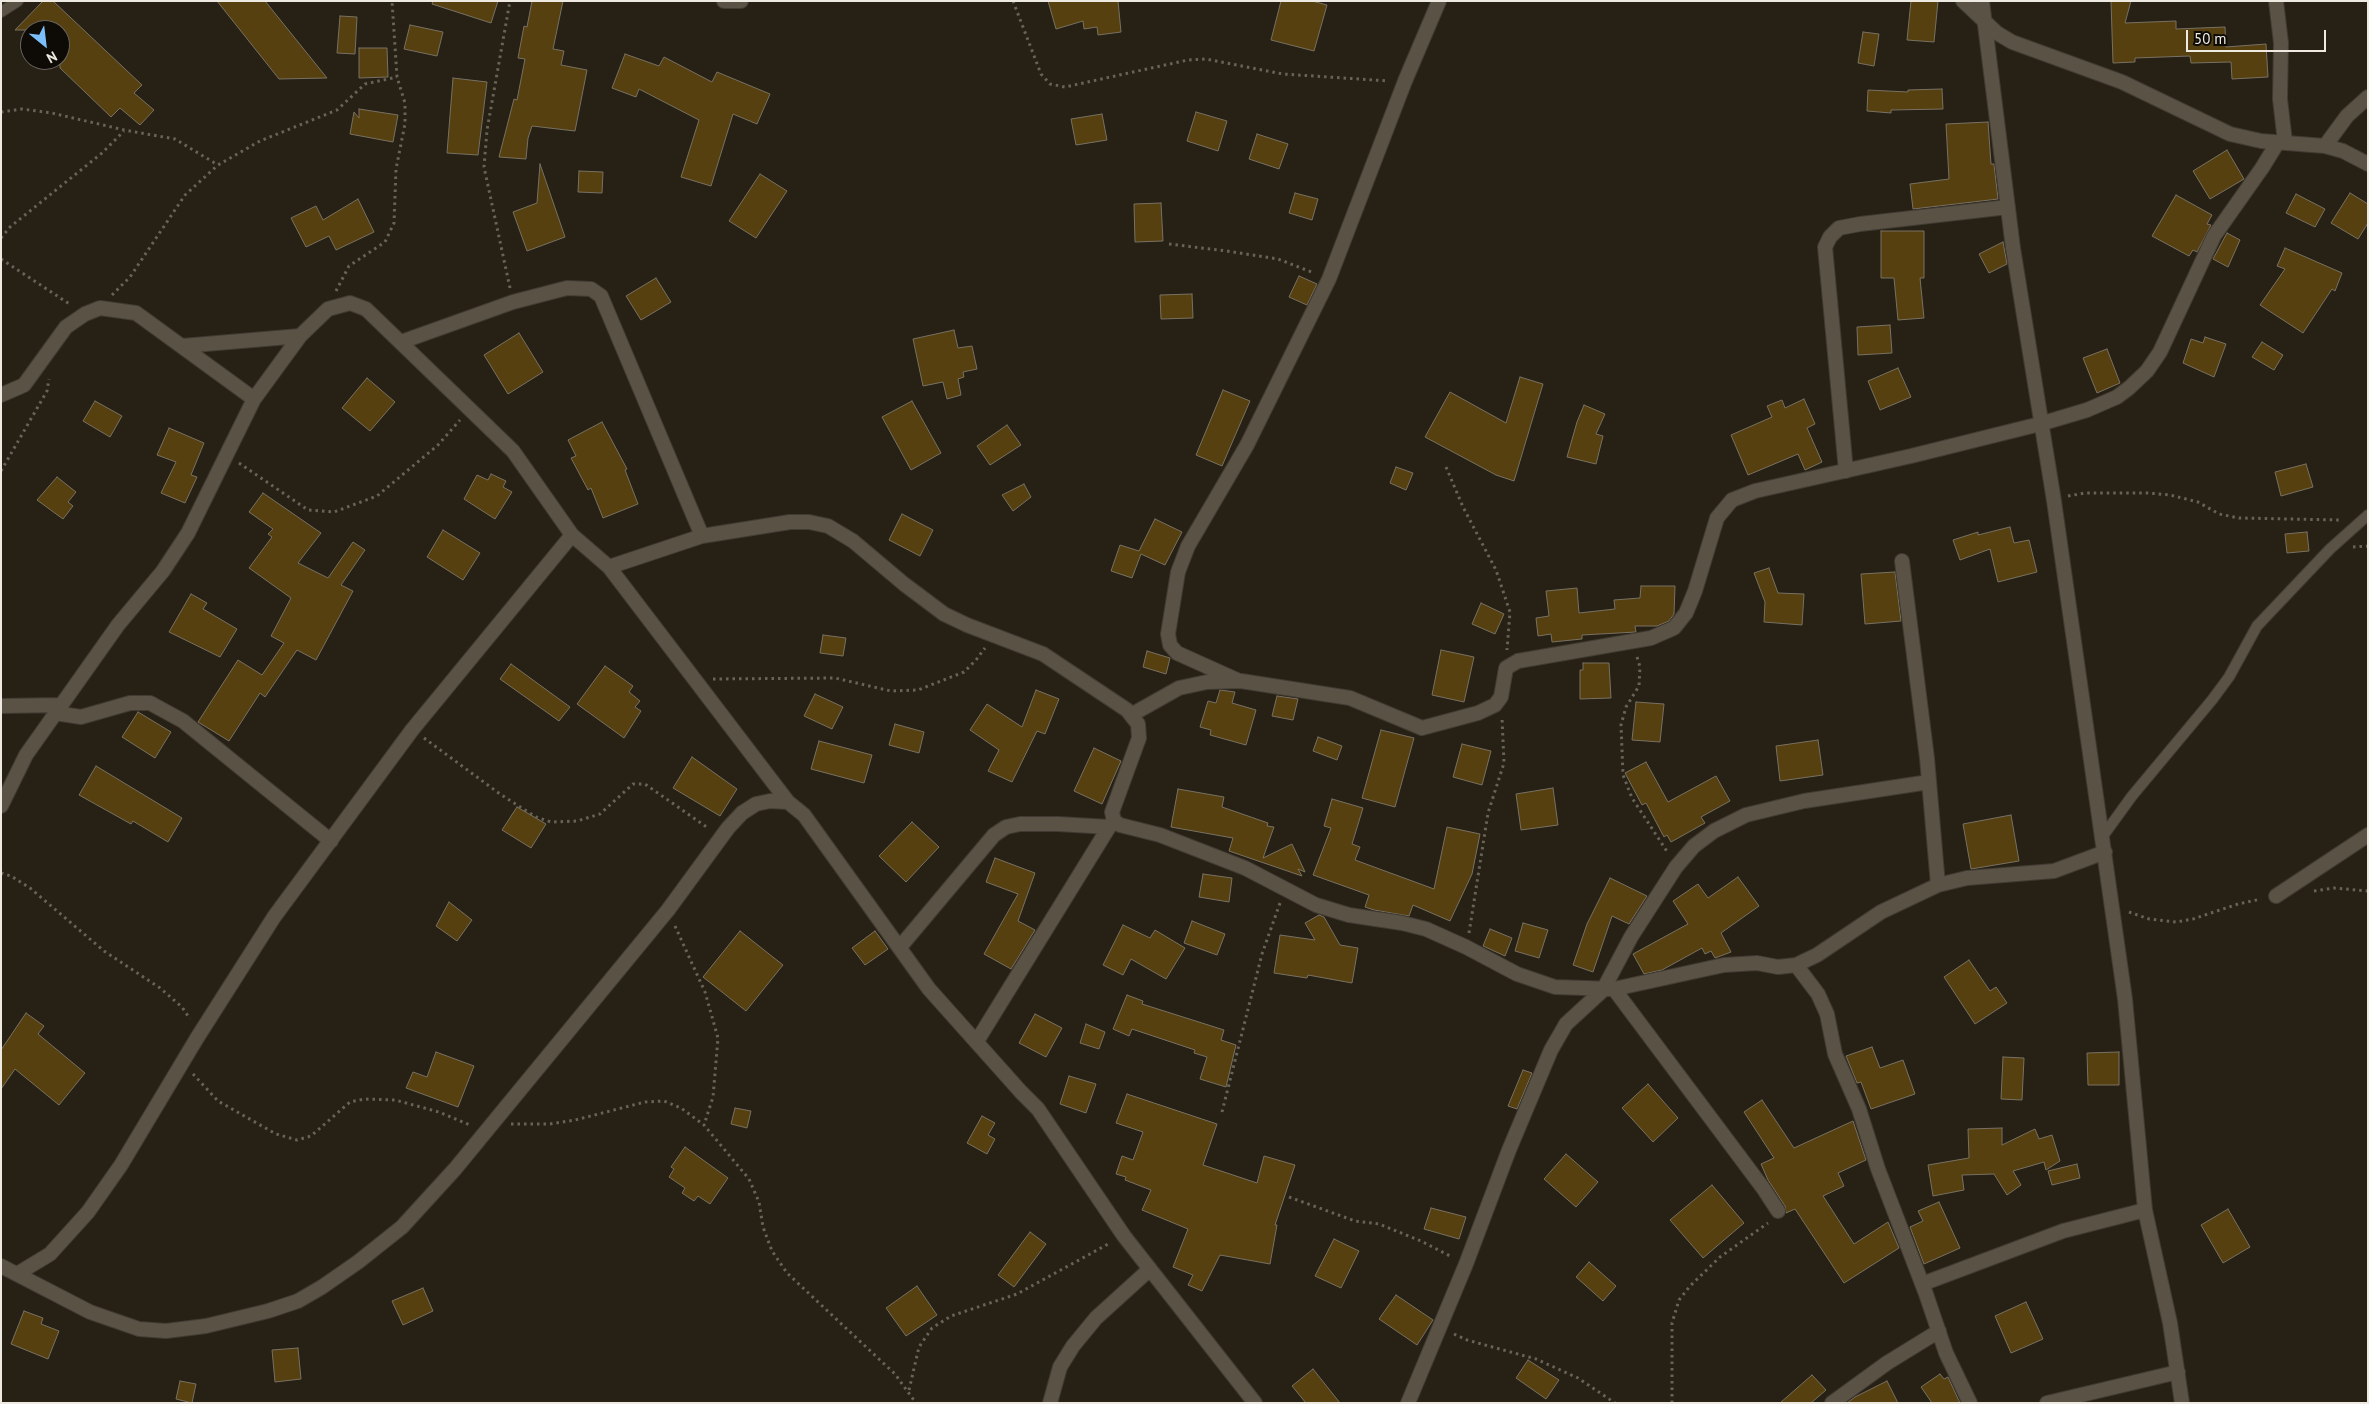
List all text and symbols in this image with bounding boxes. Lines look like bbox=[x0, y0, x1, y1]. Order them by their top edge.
north arrow bbox=[20, 20, 70, 70]
scale bar bbox=[2189, 20, 2329, 52]
text: 50 m bbox=[2194, 29, 2227, 48]
text: N bbox=[43, 47, 60, 67]

